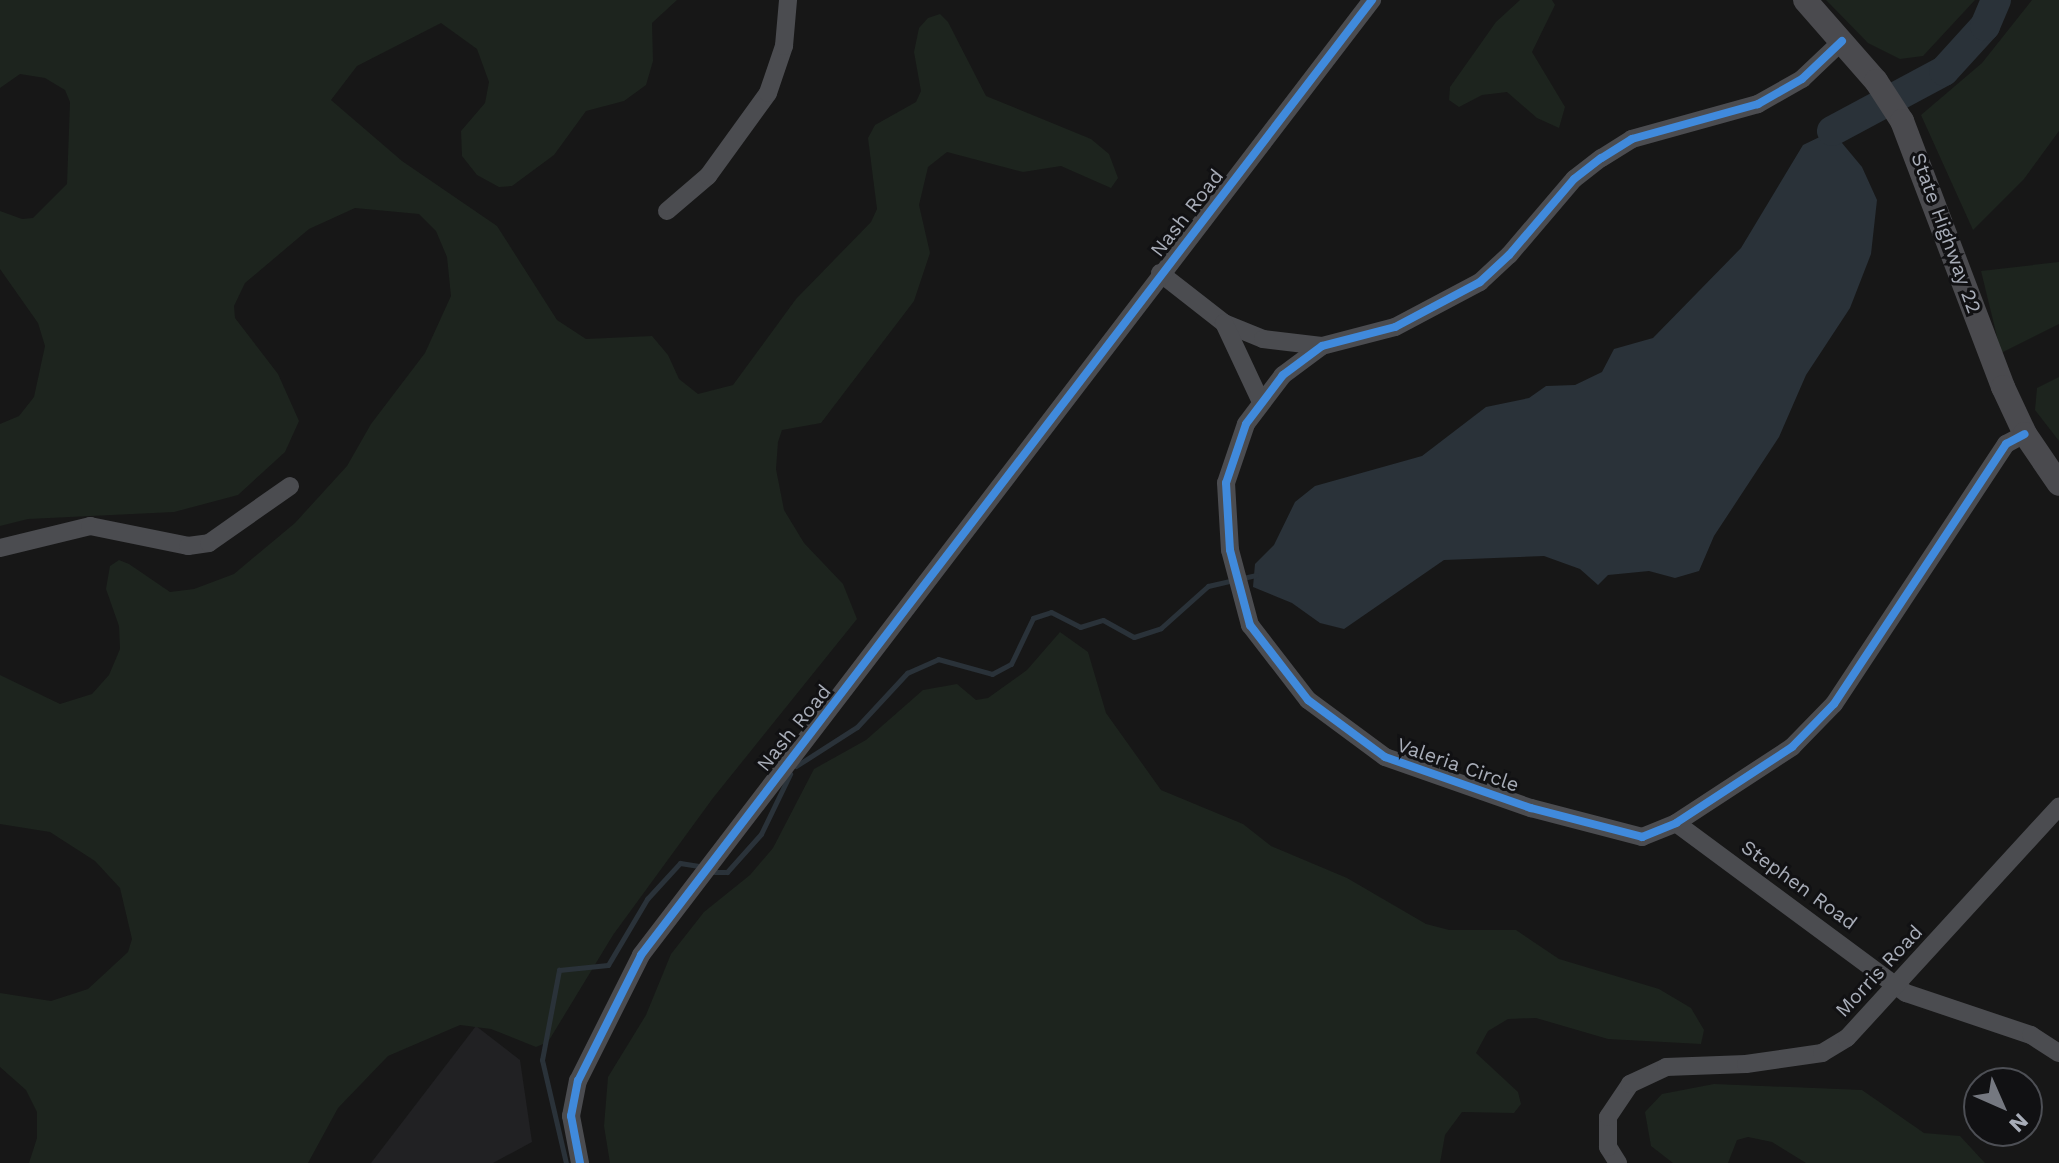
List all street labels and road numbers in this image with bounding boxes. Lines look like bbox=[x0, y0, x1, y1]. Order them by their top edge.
street label: State Highway 22 bbox=[1906, 149, 1986, 317]
street label: Nash Road bbox=[1145, 164, 1229, 262]
street label: Nash Road bbox=[752, 680, 836, 776]
street label: Valeria Circle bbox=[1394, 733, 1522, 797]
street label: Stephen Road bbox=[1736, 835, 1862, 935]
street label: Morris Road bbox=[1830, 920, 1928, 1022]

